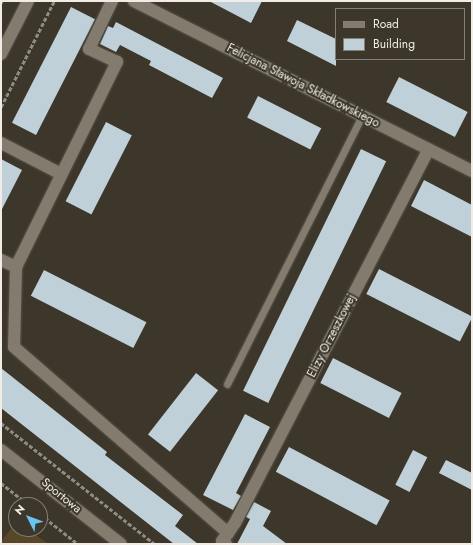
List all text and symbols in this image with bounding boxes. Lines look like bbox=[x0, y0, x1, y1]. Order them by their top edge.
legend bbox=[335, 8, 465, 60]
text: Road bbox=[373, 15, 399, 33]
text: Building bbox=[373, 35, 415, 53]
street label: Felicjana Sławoja Składkowskiego bbox=[224, 41, 382, 131]
street label: Elizy Orzeszkowej bbox=[305, 292, 359, 380]
street label: Sportowa bbox=[38, 476, 84, 516]
north arrow bbox=[8, 497, 48, 537]
text: N bbox=[11, 501, 29, 518]

